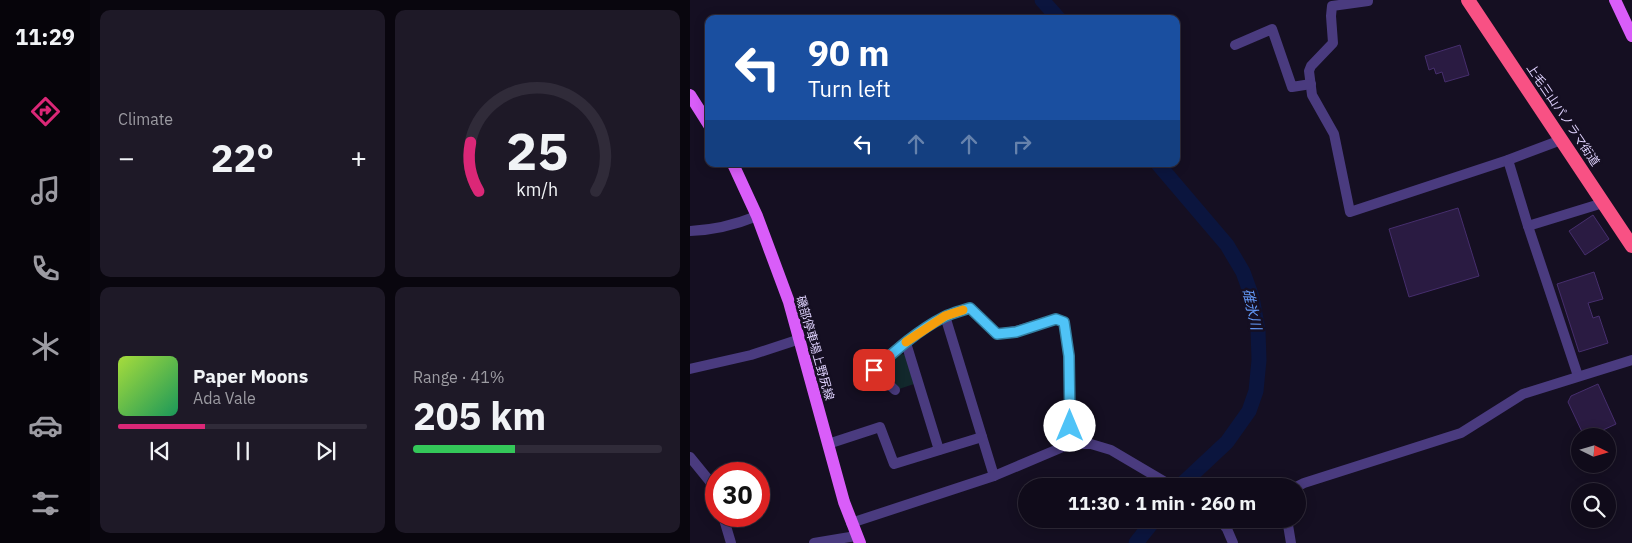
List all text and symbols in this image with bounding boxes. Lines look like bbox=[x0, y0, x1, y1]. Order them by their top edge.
text: 11:29 bbox=[15, 22, 75, 51]
text: 90 m bbox=[808, 30, 890, 76]
icon: left bbox=[725, 35, 790, 100]
street label: 上毛三山パノラマ街道 bbox=[1524, 61, 1603, 169]
text: Turn left bbox=[808, 74, 891, 103]
icon: directions bbox=[28, 94, 63, 129]
text: Climate bbox=[118, 109, 173, 129]
text: 25 bbox=[506, 117, 569, 184]
icon: left bbox=[849, 130, 877, 158]
icon: ahead bbox=[902, 130, 930, 158]
icon: ahead bbox=[955, 130, 983, 158]
icon: right bbox=[1008, 130, 1036, 158]
text: 22° bbox=[211, 133, 274, 182]
text: − bbox=[118, 139, 135, 176]
text: + bbox=[350, 139, 367, 176]
icon: music bbox=[28, 173, 63, 208]
text: km/h bbox=[517, 178, 559, 201]
icon: phone bbox=[28, 251, 63, 286]
water label: 碓氷川 bbox=[1239, 287, 1266, 333]
street label: 磯部停車場上野尻線 bbox=[793, 294, 838, 402]
icon: climate bbox=[28, 329, 63, 364]
pin bbox=[853, 349, 895, 391]
icon: arrive bbox=[860, 356, 888, 384]
text: Paper Moons bbox=[193, 364, 308, 388]
text: Range · 41% bbox=[413, 367, 505, 387]
text: Ada Vale bbox=[193, 388, 256, 408]
text: 205 km bbox=[413, 391, 546, 440]
position arrow bbox=[1043, 399, 1095, 451]
icon: car bbox=[28, 408, 63, 443]
north arrow bbox=[1571, 428, 1616, 472]
map controls bbox=[1571, 428, 1616, 528]
icon: previous bbox=[146, 437, 174, 465]
icon: pause bbox=[229, 437, 257, 465]
icon: next bbox=[312, 437, 340, 465]
speed limit sign: 30 bbox=[705, 462, 770, 527]
button: search bbox=[1571, 483, 1616, 528]
icon: filters bbox=[28, 486, 63, 521]
text: 11:30 · 1 min · 260 m bbox=[1068, 491, 1256, 515]

